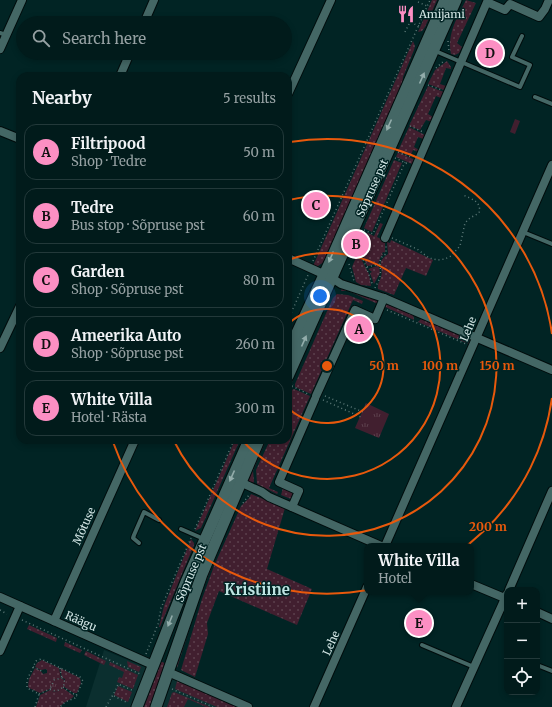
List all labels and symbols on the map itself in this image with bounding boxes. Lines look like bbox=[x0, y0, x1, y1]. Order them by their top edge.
restaurant icon: Amijami bbox=[396, 4, 416, 24]
place label: Amijami bbox=[418, 7, 465, 21]
pin: D bbox=[477, 38, 503, 68]
one-way arrow bbox=[418, 72, 425, 84]
one-way arrow bbox=[386, 120, 392, 132]
street label: Sõpruse pst bbox=[353, 156, 391, 219]
pin: C bbox=[303, 190, 329, 220]
pin: B bbox=[343, 229, 369, 259]
one-way arrow bbox=[328, 252, 334, 264]
your location bbox=[310, 286, 330, 306]
pin: A bbox=[346, 314, 372, 344]
street label: Lehe bbox=[457, 314, 479, 343]
one-way arrow bbox=[301, 335, 307, 346]
text: 50 m bbox=[369, 358, 399, 373]
text: 100 m bbox=[422, 358, 458, 373]
text: 150 m bbox=[480, 358, 515, 373]
centre of rings bbox=[320, 359, 334, 373]
one-way arrow bbox=[229, 470, 235, 482]
street label: Mõtuse bbox=[70, 505, 99, 547]
text: 200 m bbox=[469, 519, 507, 534]
street label: Sõpruse pst bbox=[172, 541, 210, 604]
district label: Kristiine bbox=[224, 580, 290, 599]
street label: Räägu bbox=[63, 608, 99, 634]
pin: E bbox=[406, 608, 432, 638]
one-way arrow bbox=[167, 615, 173, 627]
street label: Lehe bbox=[319, 628, 343, 658]

